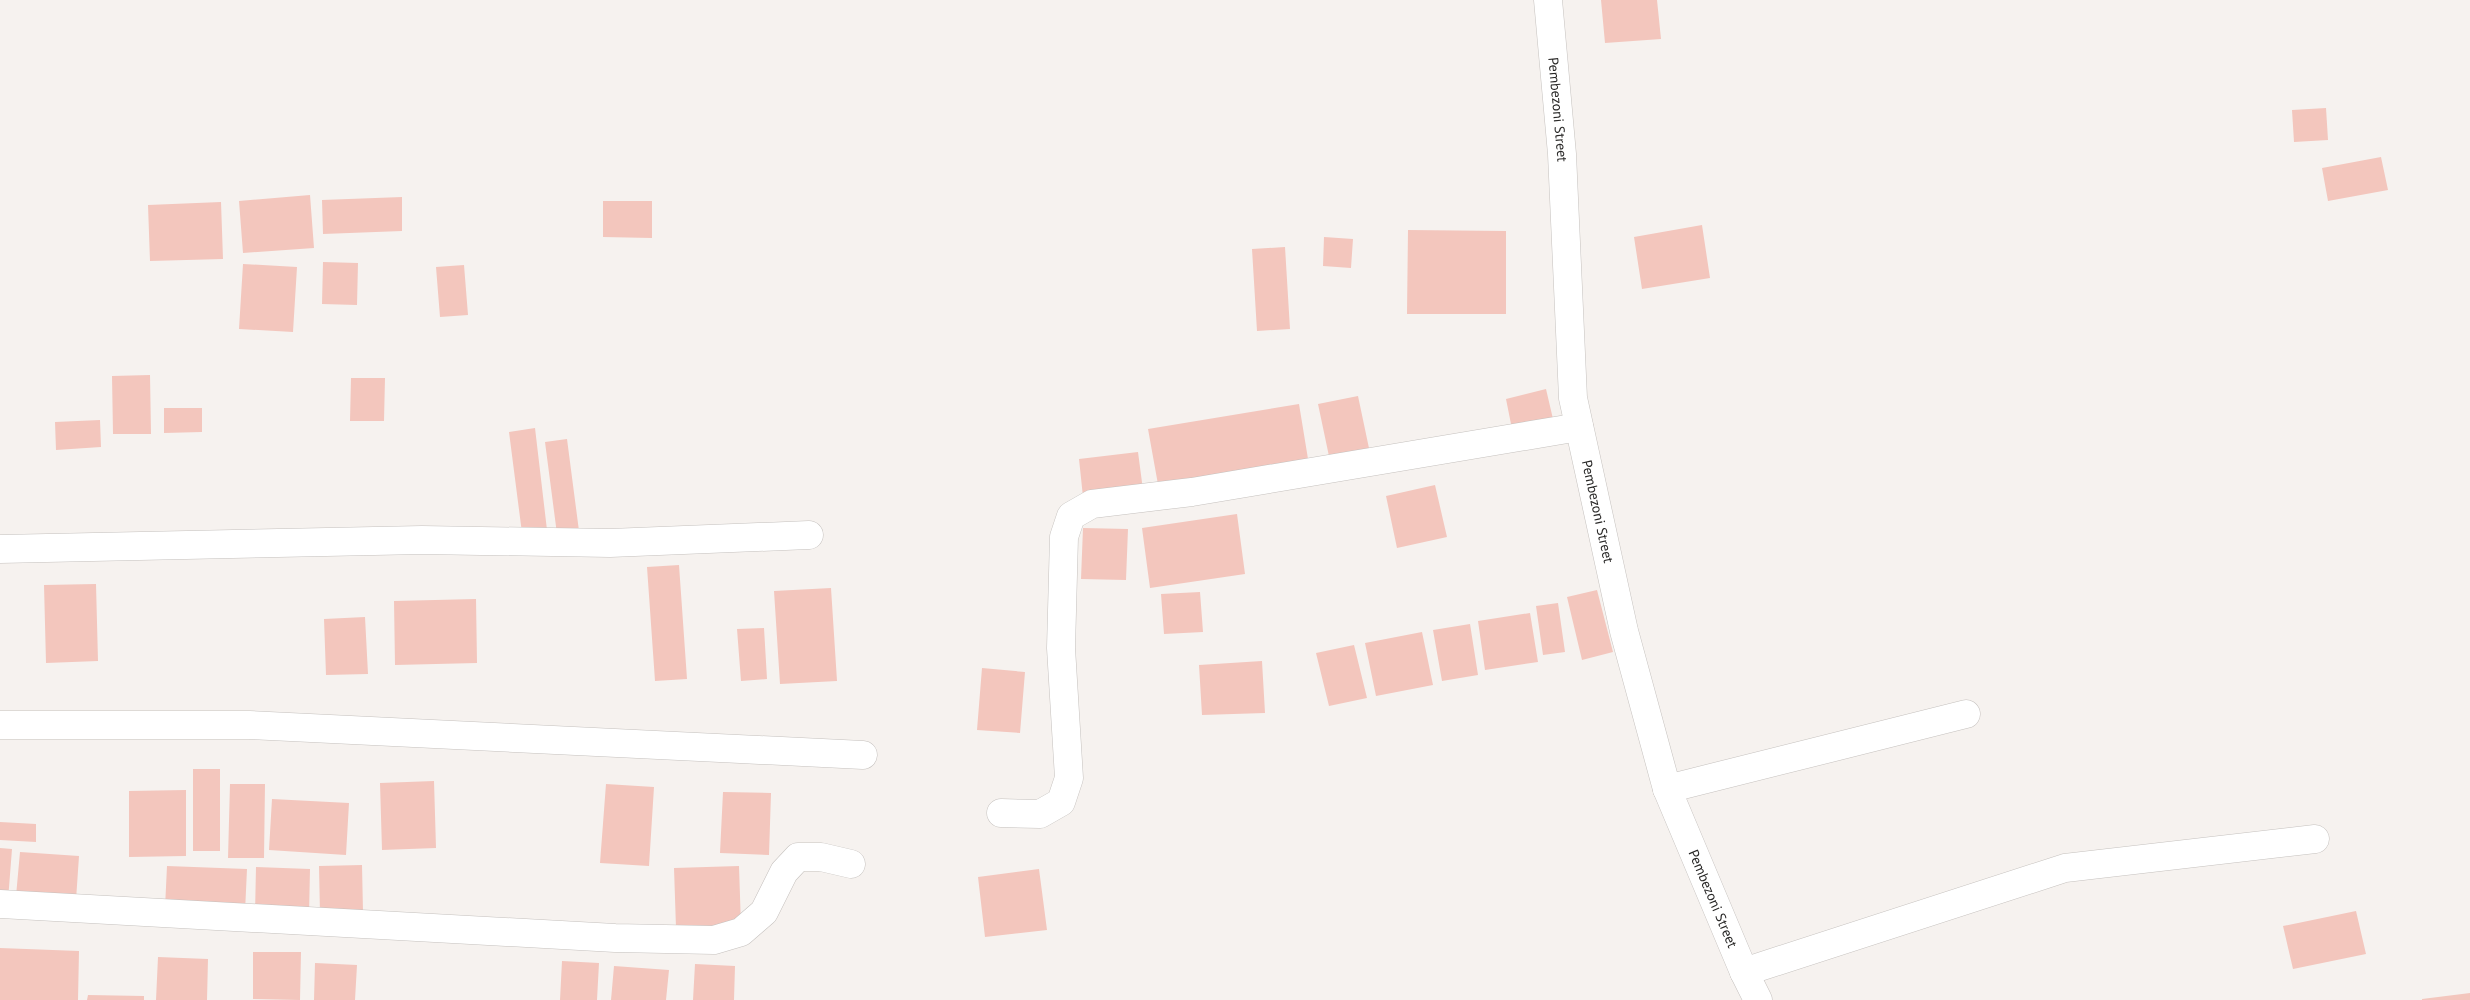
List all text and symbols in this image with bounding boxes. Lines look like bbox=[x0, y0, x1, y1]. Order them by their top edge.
street label: Pembezoni Street bbox=[1544, 56, 1571, 162]
street label: Pembezoni Street bbox=[1578, 458, 1618, 565]
street label: Pembezoni Street bbox=[1684, 847, 1742, 951]

